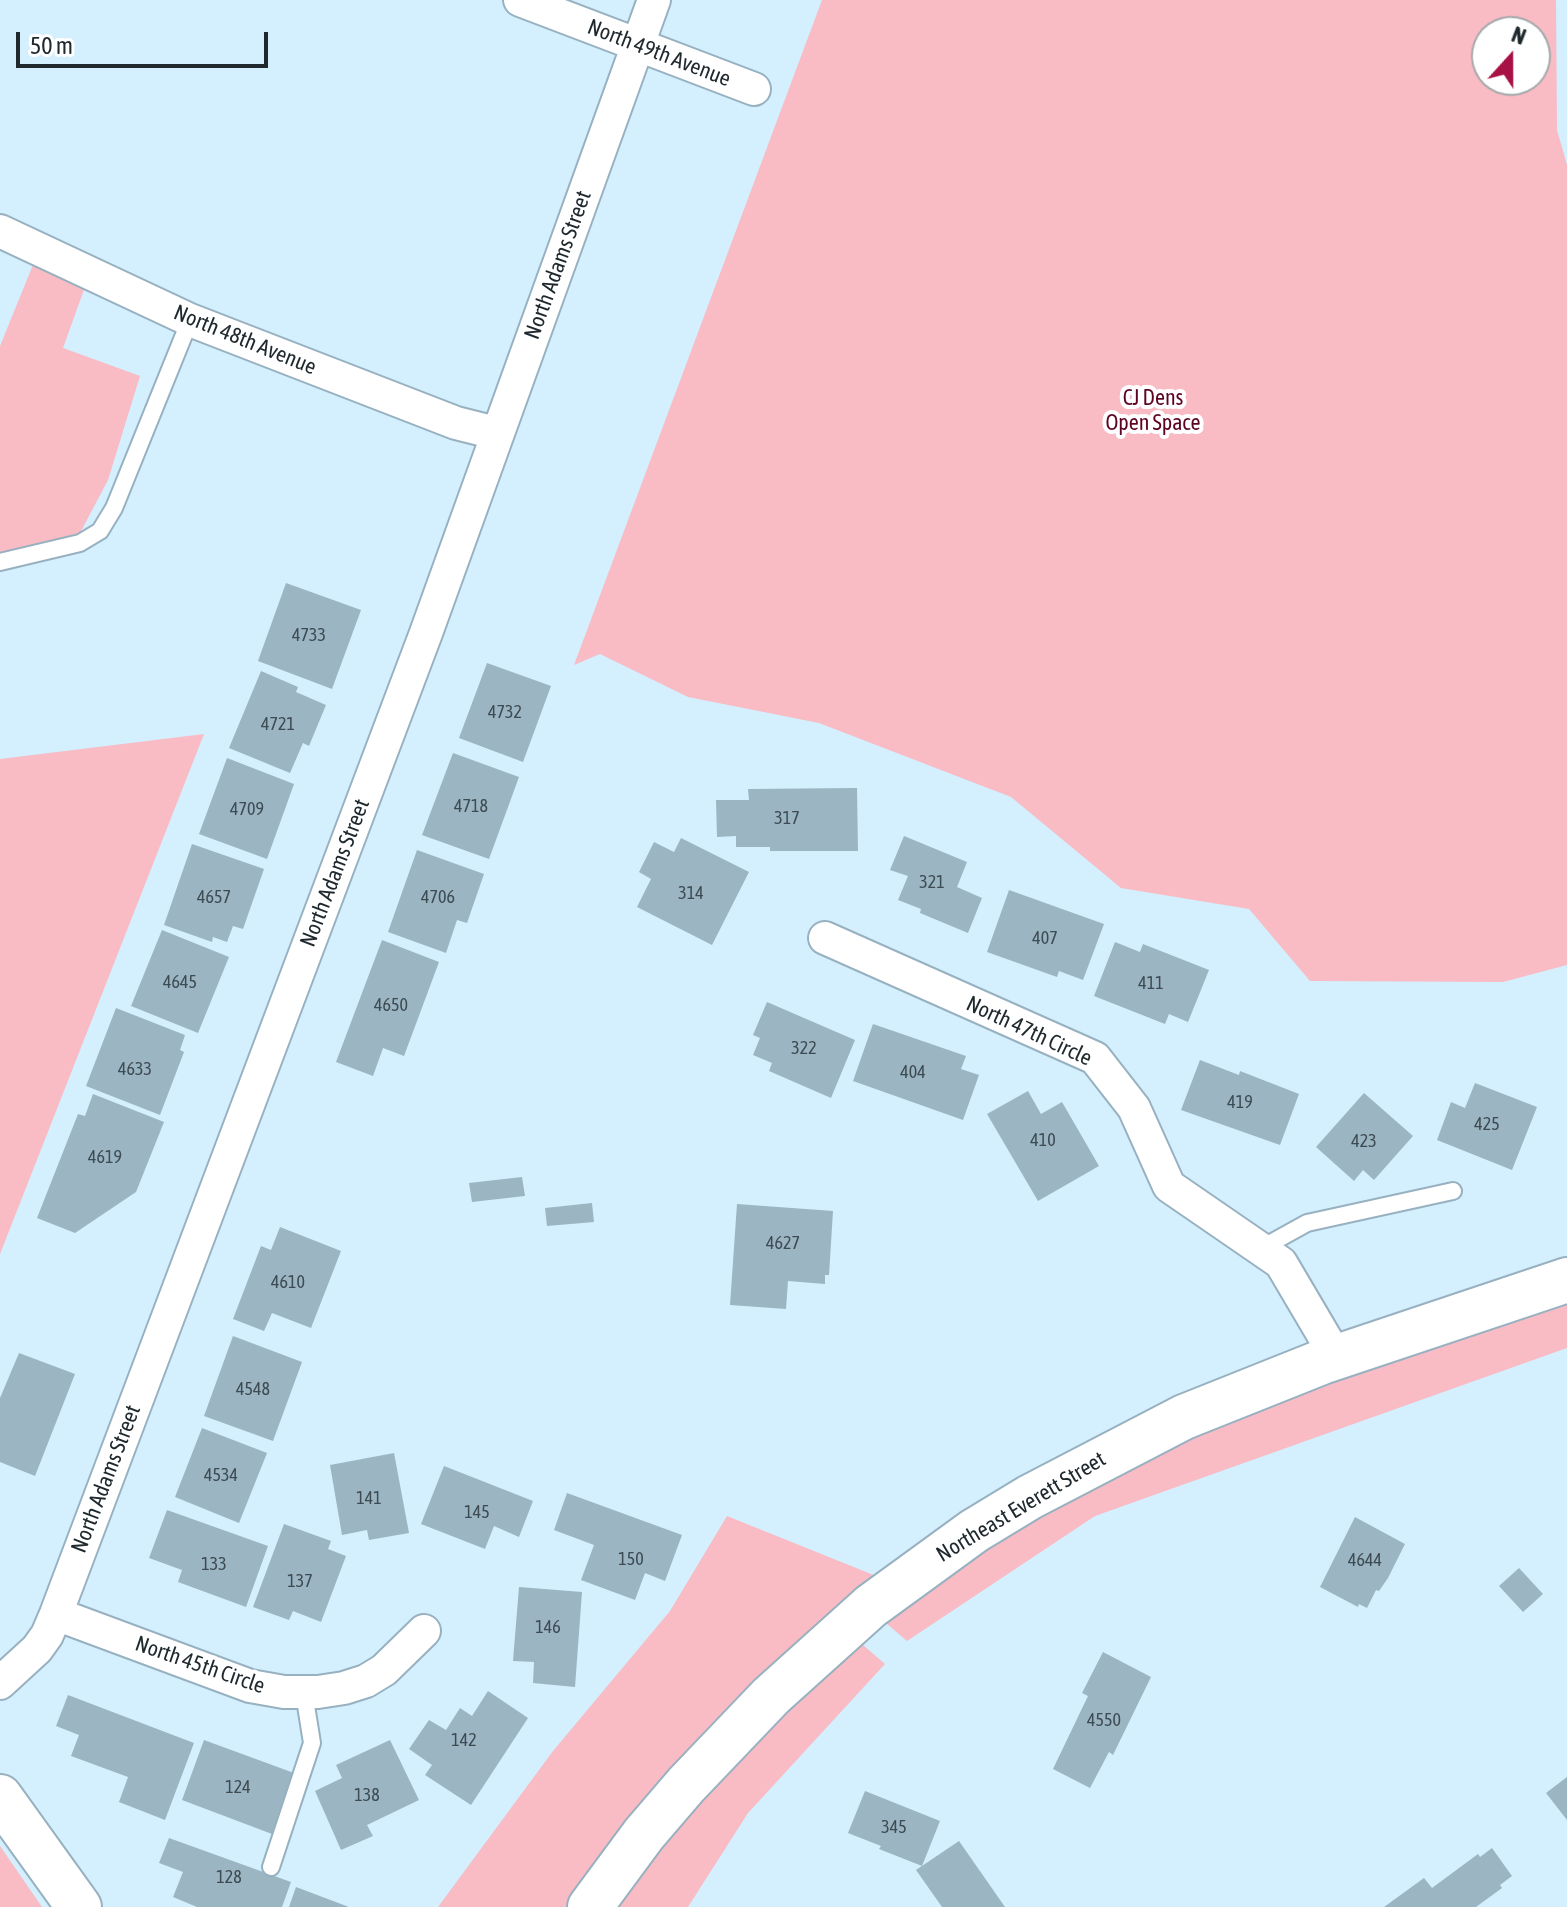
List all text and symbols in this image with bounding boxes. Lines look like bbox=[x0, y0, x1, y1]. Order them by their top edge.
street label: North 49th Avenue bbox=[584, 14, 734, 92]
scale bar bbox=[20, 16, 272, 66]
north arrow bbox=[1471, 16, 1551, 96]
text: N bbox=[1508, 21, 1530, 50]
text: 50 m bbox=[30, 32, 73, 59]
street label: North Adams Street bbox=[519, 187, 597, 343]
street label: North 48th Avenue bbox=[170, 299, 320, 381]
park label: CJ Dens Open Space bbox=[1106, 385, 1200, 436]
house number: 4733 bbox=[292, 624, 326, 646]
house number: 4732 bbox=[488, 701, 522, 723]
house number: 4721 bbox=[261, 713, 295, 735]
street label: North Adams Street bbox=[295, 795, 375, 951]
house number: 4718 bbox=[454, 795, 488, 817]
house number: 4709 bbox=[230, 798, 264, 820]
house number: 317 bbox=[774, 807, 800, 829]
house number: 321 bbox=[919, 871, 945, 893]
house number: 314 bbox=[678, 882, 704, 904]
house number: 4657 bbox=[197, 886, 231, 908]
house number: 4706 bbox=[421, 886, 455, 908]
house number: 407 bbox=[1032, 927, 1058, 949]
house number: 4645 bbox=[163, 971, 197, 993]
house number: 411 bbox=[1138, 972, 1164, 994]
street label: North 47th Circle bbox=[962, 990, 1096, 1072]
house number: 4650 bbox=[374, 994, 408, 1016]
house number: 322 bbox=[791, 1037, 817, 1059]
house number: 4633 bbox=[118, 1058, 152, 1080]
house number: 404 bbox=[900, 1061, 926, 1083]
house number: 419 bbox=[1227, 1091, 1253, 1113]
house number: 425 bbox=[1474, 1113, 1500, 1135]
house number: 410 bbox=[1030, 1129, 1056, 1151]
house number: 423 bbox=[1351, 1130, 1377, 1152]
house number: 4619 bbox=[88, 1146, 122, 1168]
house number: 4627 bbox=[766, 1232, 800, 1254]
house number: 4610 bbox=[271, 1271, 305, 1293]
house number: 4548 bbox=[236, 1378, 270, 1400]
street label: North Adams Street bbox=[66, 1401, 146, 1557]
street label: Northeast Everett Street bbox=[932, 1446, 1110, 1568]
house number: 4534 bbox=[204, 1464, 238, 1486]
house number: 141 bbox=[356, 1487, 382, 1509]
house number: 145 bbox=[464, 1501, 490, 1523]
house number: 150 bbox=[618, 1548, 644, 1570]
house number: 4644 bbox=[1348, 1549, 1382, 1571]
house number: 133 bbox=[201, 1553, 227, 1575]
house number: 137 bbox=[287, 1570, 313, 1592]
house number: 146 bbox=[535, 1616, 561, 1638]
street label: North 45th Circle bbox=[132, 1630, 268, 1700]
house number: 4550 bbox=[1087, 1709, 1121, 1731]
house number: 142 bbox=[451, 1729, 477, 1751]
house number: 124 bbox=[225, 1776, 251, 1798]
house number: 138 bbox=[354, 1784, 380, 1806]
house number: 345 bbox=[881, 1816, 907, 1838]
house number: 128 bbox=[216, 1866, 242, 1888]

